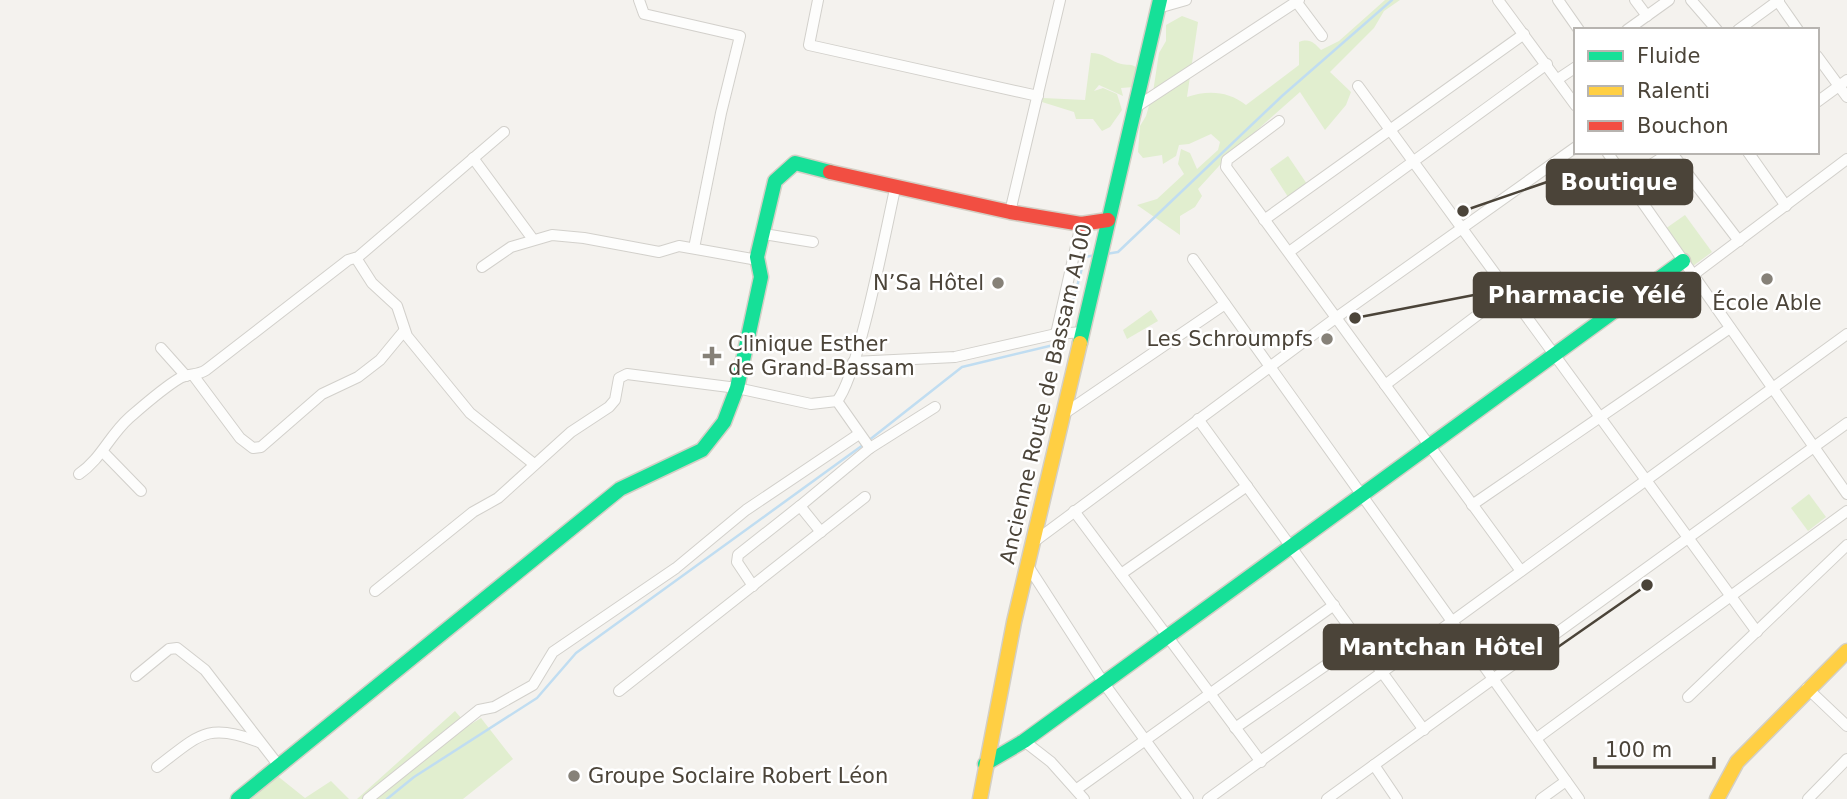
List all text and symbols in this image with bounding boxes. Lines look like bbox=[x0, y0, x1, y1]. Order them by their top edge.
legend bbox=[1574, 28, 1819, 154]
text: Fluide bbox=[1637, 44, 1700, 68]
text: Ralenti bbox=[1637, 79, 1710, 103]
text: Bouchon bbox=[1637, 114, 1729, 138]
callout: Boutique bbox=[1547, 160, 1692, 204]
text: Boutique bbox=[1560, 169, 1678, 195]
street label: Ancienne Route de Bassam A100 bbox=[995, 222, 1097, 566]
place label: N’Sa Hôtel bbox=[873, 271, 984, 295]
marker: École Able bbox=[1759, 271, 1775, 287]
callout: Pharmacie Yélé bbox=[1474, 273, 1700, 317]
marker: N’Sa Hôtel bbox=[990, 275, 1006, 291]
text: Pharmacie Yélé bbox=[1488, 282, 1686, 308]
place label: École Able bbox=[1712, 290, 1822, 315]
place label: Les Schroumpfs bbox=[1146, 327, 1313, 351]
marker: Les Schroumpfs bbox=[1319, 331, 1335, 347]
place label: Clinique Esther de Grand-Bassam bbox=[728, 332, 915, 380]
marker: Clinique Esther de Grand-Bassam bbox=[702, 346, 722, 366]
callout: Mantchan Hôtel bbox=[1324, 625, 1558, 669]
text: Mantchan Hôtel bbox=[1338, 634, 1544, 660]
scale bar bbox=[1595, 726, 1714, 770]
text: 100 m bbox=[1605, 738, 1672, 762]
place label: Groupe Soclaire Robert Léon bbox=[588, 764, 888, 788]
marker: Groupe Soclaire Robert Léon bbox=[566, 768, 582, 784]

